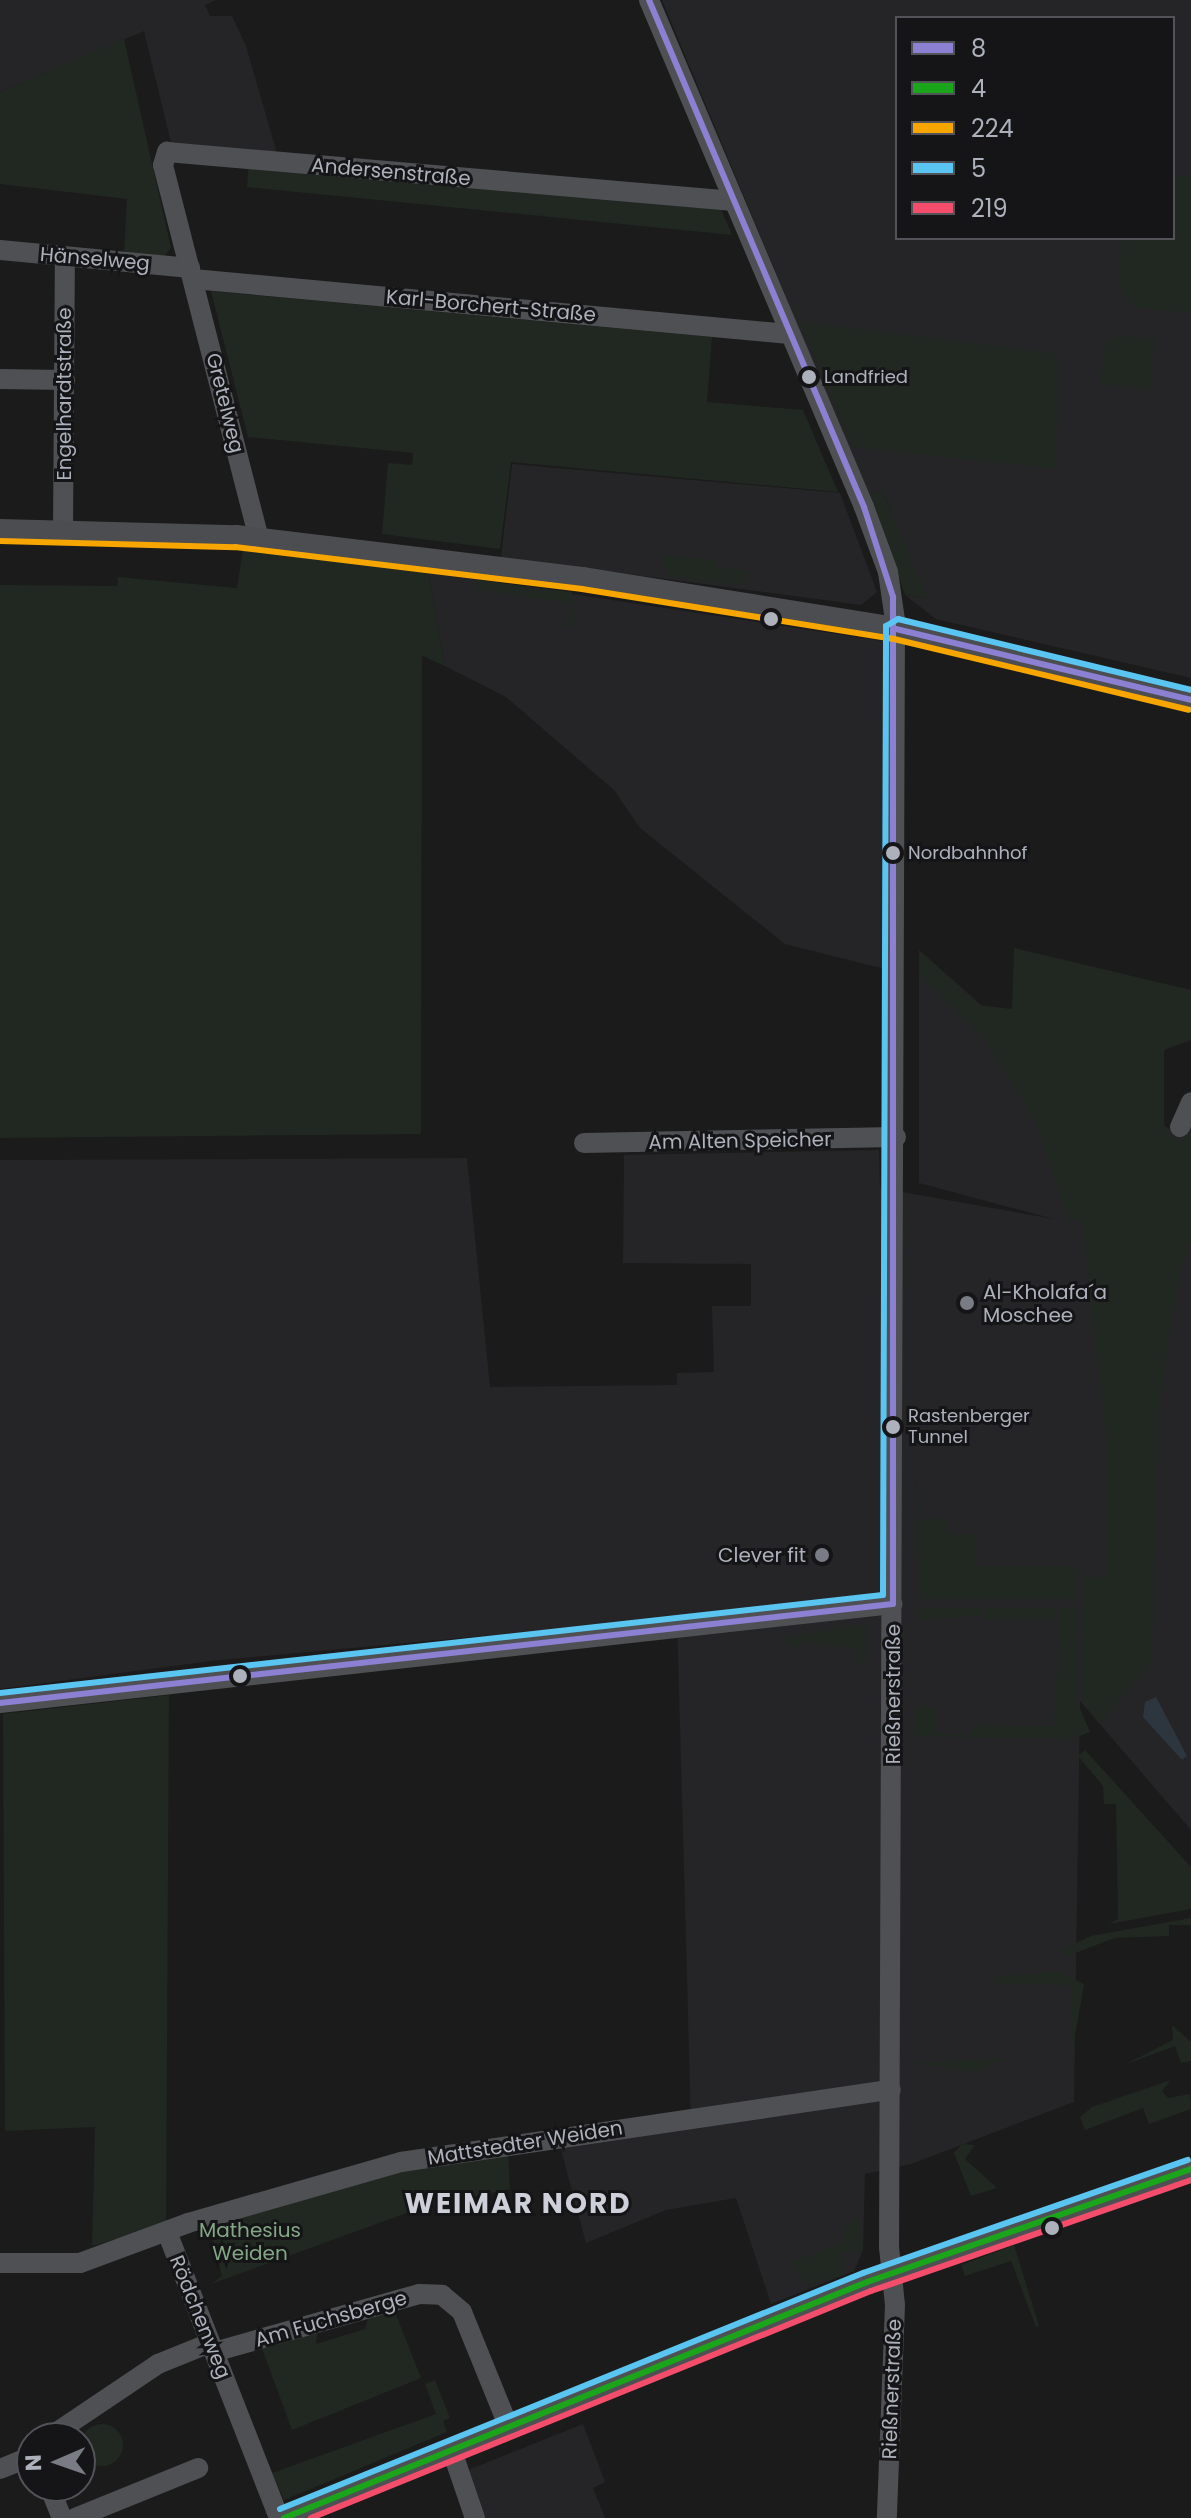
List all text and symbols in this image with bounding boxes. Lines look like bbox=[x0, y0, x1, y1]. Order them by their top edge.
legend bbox=[895, 16, 1175, 240]
text: 8 bbox=[971, 32, 986, 65]
text: 4 bbox=[971, 72, 986, 105]
text: 224 bbox=[971, 112, 1014, 145]
text: 5 bbox=[971, 152, 986, 185]
street label: Andersenstraße bbox=[310, 153, 472, 191]
text: 219 bbox=[971, 192, 1008, 225]
street label: Hänselweg bbox=[39, 242, 151, 276]
street label: Karl-Borchert-Straße bbox=[385, 285, 597, 327]
street label: Engelhardtstraße bbox=[52, 307, 76, 481]
street label: Gretelweg bbox=[201, 350, 249, 456]
place label: Landfried bbox=[824, 366, 908, 388]
marker: Landfried bbox=[801, 369, 817, 385]
unlabelled marker bbox=[763, 611, 779, 627]
place label: Nordbahnhof bbox=[908, 842, 1027, 864]
marker: Nordbahnhof bbox=[885, 845, 901, 861]
street label: Am Alten Speicher bbox=[648, 1127, 832, 1155]
place label: Al-Kholafa´a Moschee bbox=[983, 1280, 1107, 1327]
marker: Al-Kholafa´a Moschee bbox=[958, 1294, 976, 1312]
place label: Rastenberger Tunnel bbox=[908, 1406, 1030, 1448]
marker: Rastenberger Tunnel bbox=[885, 1419, 901, 1435]
place label: Clever fit bbox=[718, 1543, 806, 1567]
marker: Clever fit bbox=[813, 1546, 831, 1564]
street label: Rießnerstraße bbox=[881, 1624, 905, 1764]
unlabelled marker bbox=[232, 1668, 248, 1684]
street label: Mattstedter Weiden bbox=[426, 2116, 624, 2170]
district label: WEIMAR NORD bbox=[404, 2187, 632, 2221]
park label: Mathesius Weiden bbox=[199, 2218, 301, 2265]
unlabelled marker bbox=[1044, 2220, 1060, 2236]
street label: Rödchenweg bbox=[164, 2252, 236, 2382]
street label: Am Fuchsberge bbox=[252, 2286, 410, 2352]
street label: Rießnerstraße bbox=[878, 2318, 906, 2460]
north arrow bbox=[16, 2422, 96, 2502]
text: N bbox=[18, 2454, 49, 2472]

